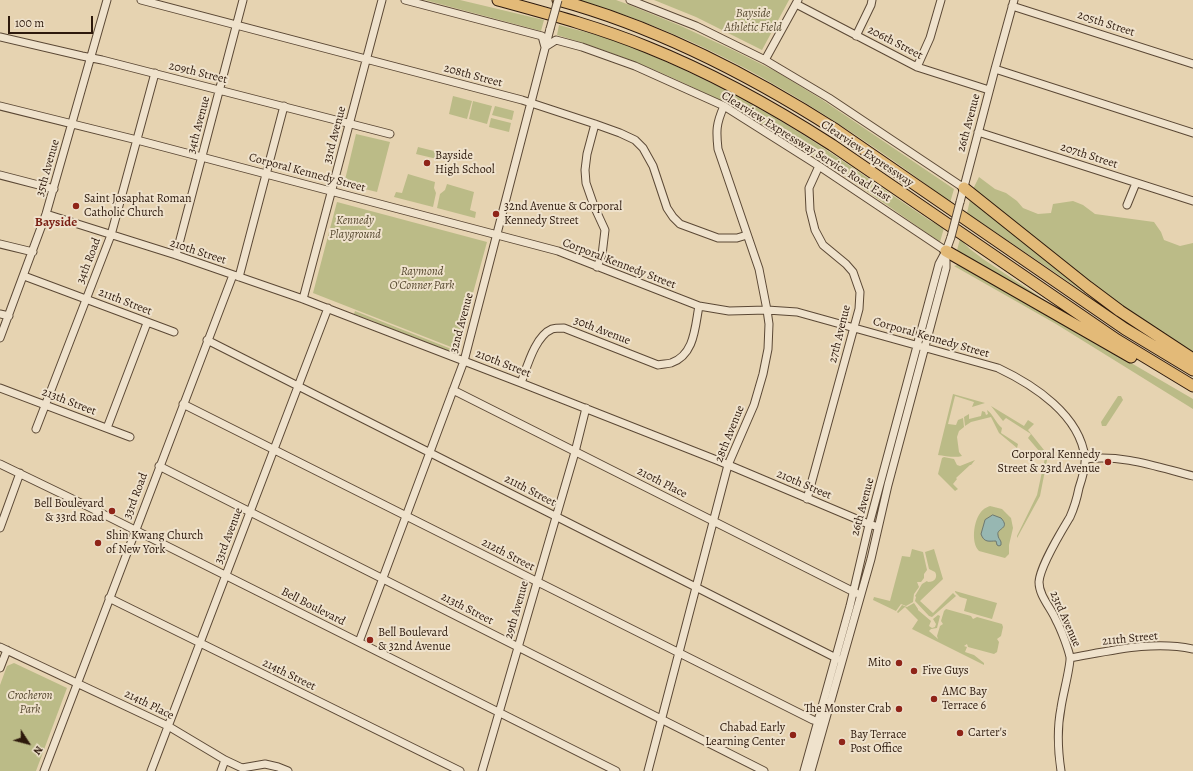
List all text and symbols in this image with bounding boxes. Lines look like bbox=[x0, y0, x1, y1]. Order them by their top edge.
park label: Bayside Athletic Field bbox=[724, 7, 782, 35]
scale bar bbox=[10, 8, 95, 34]
street label: 205th Street bbox=[1075, 8, 1137, 40]
text: 100 m bbox=[15, 15, 44, 31]
street label: 206th Street bbox=[865, 23, 925, 63]
street label: 209th Street bbox=[167, 59, 229, 87]
street label: 208th Street bbox=[442, 61, 504, 91]
street label: Clearview Expressway Service Road East bbox=[719, 89, 893, 205]
street label: 26th Avenue bbox=[954, 92, 984, 154]
street label: 34th Avenue bbox=[184, 95, 214, 155]
street label: 33rd Avenue bbox=[320, 105, 350, 165]
street label: Clearview Expressway bbox=[818, 118, 916, 190]
street label: 35th Avenue bbox=[33, 138, 63, 198]
street label: 207th Street bbox=[1059, 140, 1119, 172]
place label: Bayside High School bbox=[435, 149, 495, 177]
street label: Corporal Kennedy Street bbox=[247, 150, 367, 196]
marker: Bayside High School bbox=[422, 158, 432, 168]
place label: Saint Josaphat Roman Catholic Church bbox=[84, 192, 192, 220]
place label: 32nd Avenue & Corporal Kennedy Street bbox=[504, 200, 622, 228]
marker: Saint Josaphat Roman Catholic Church bbox=[71, 201, 81, 211]
marker: 32nd Avenue & Corporal Kennedy Street bbox=[491, 209, 501, 219]
park label: Kennedy Playground bbox=[329, 214, 381, 242]
district label: Bayside bbox=[35, 215, 77, 231]
street label: 34th Road bbox=[74, 236, 104, 286]
street label: 210th Street bbox=[168, 236, 228, 268]
street label: Corporal Kennedy Street bbox=[560, 236, 678, 292]
park label: Raymond O'Conner Park bbox=[390, 265, 454, 293]
street label: 211th Street bbox=[96, 285, 154, 319]
street label: 32nd Avenue bbox=[447, 291, 477, 355]
street label: 27th Avenue bbox=[826, 304, 854, 364]
street label: 30th Avenue bbox=[571, 314, 633, 348]
street label: Corporal Kennedy Street bbox=[871, 315, 991, 361]
street label: 210th Street bbox=[473, 347, 533, 381]
street label: 213th Street bbox=[40, 385, 98, 419]
street label: 28th Avenue bbox=[712, 403, 748, 465]
place label: Corporal Kennedy Street & 23rd Avenue bbox=[998, 448, 1100, 476]
marker: Corporal Kennedy Street & 23rd Avenue bbox=[1103, 457, 1113, 467]
street label: 210th Place bbox=[635, 464, 689, 502]
street label: 210th Street bbox=[774, 467, 834, 503]
street label: 33rd Road bbox=[121, 471, 151, 521]
street label: 211th Street bbox=[502, 472, 558, 510]
street label: 26th Avenue bbox=[848, 476, 878, 538]
place label: Bell Boulevard & 33rd Road bbox=[34, 497, 104, 525]
marker: Bell Boulevard & 33rd Road bbox=[107, 506, 117, 516]
street label: 33rd Avenue bbox=[212, 506, 246, 566]
place label: Shin Kwang Church of New York bbox=[106, 529, 203, 557]
street label: 212th Street bbox=[479, 535, 537, 575]
marker: Shin Kwang Church of New York bbox=[93, 538, 103, 548]
street label: 29th Avenue bbox=[502, 579, 532, 641]
street label: Bell Boulevard bbox=[278, 585, 348, 629]
street label: 23rd Avenue bbox=[1046, 589, 1084, 649]
street label: 213th Street bbox=[438, 590, 496, 628]
place label: Bell Boulevard & 32nd Avenue bbox=[378, 626, 451, 654]
street label: 211th Street bbox=[1101, 629, 1159, 649]
marker: Bell Boulevard & 32nd Avenue bbox=[365, 635, 375, 645]
street label: 214th Street bbox=[260, 656, 318, 694]
place label: Mito bbox=[868, 656, 891, 670]
marker: Mito bbox=[894, 658, 904, 668]
place label: Five Guys bbox=[922, 664, 969, 678]
marker: Five Guys bbox=[909, 666, 919, 676]
place label: AMC Bay Terrace 6 bbox=[942, 685, 987, 713]
street label: 214th Place bbox=[122, 687, 176, 723]
park label: Crocheron Park bbox=[7, 689, 53, 717]
marker: AMC Bay Terrace 6 bbox=[929, 694, 939, 704]
place label: The Monster Crab bbox=[804, 702, 891, 716]
marker: The Monster Crab bbox=[894, 704, 904, 714]
place label: Chabad Early Learning Center bbox=[705, 721, 785, 749]
north arrow bbox=[8, 723, 48, 763]
place label: Carter's bbox=[968, 726, 1007, 740]
place label: Bay Terrace Post Office bbox=[850, 728, 906, 756]
marker: Carter's bbox=[955, 728, 965, 738]
marker: Chabad Early Learning Center bbox=[788, 730, 798, 740]
marker: Bay Terrace Post Office bbox=[837, 737, 847, 747]
text: N bbox=[30, 743, 47, 758]

